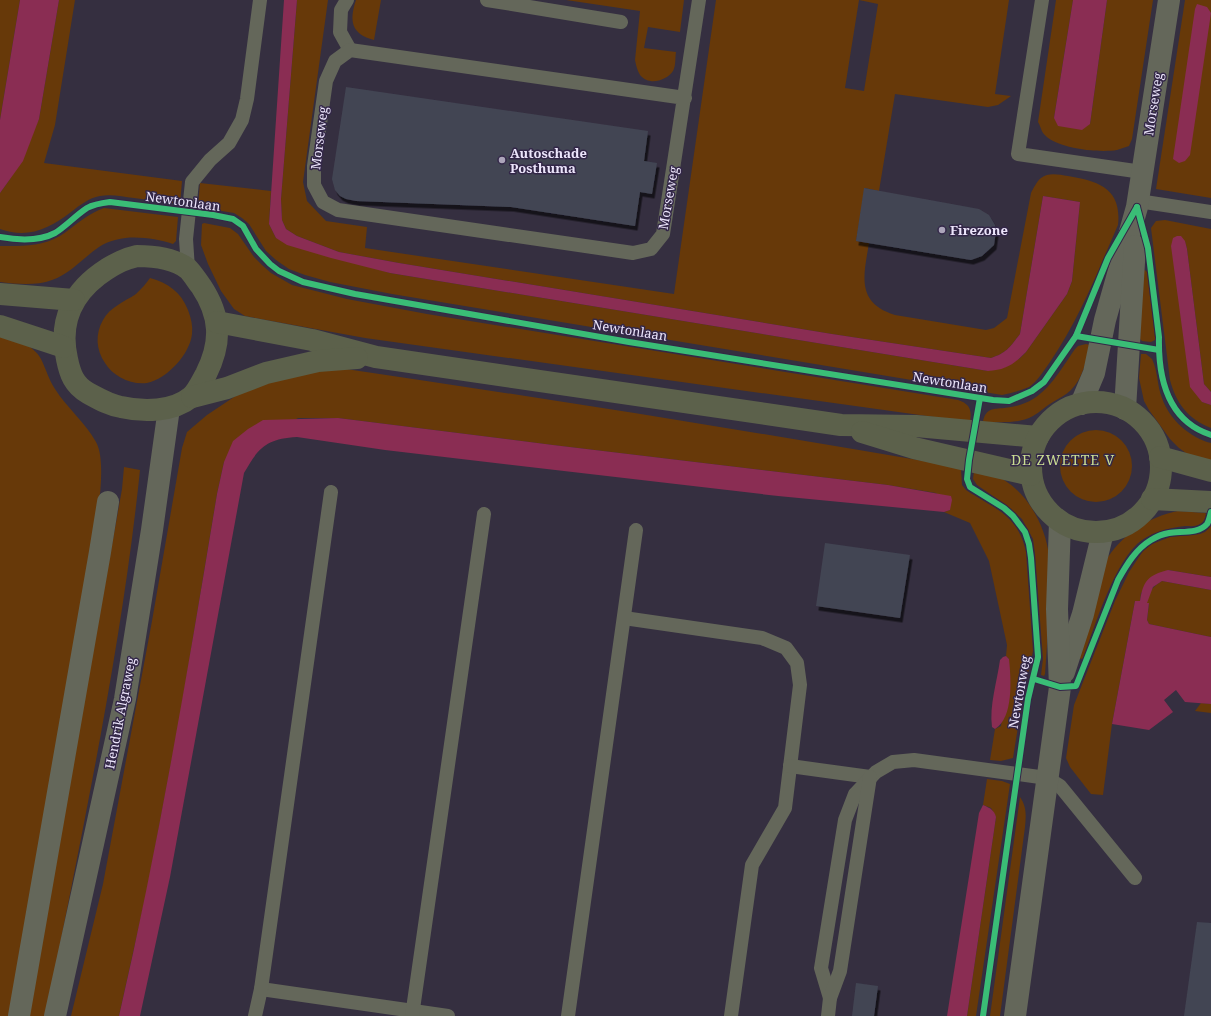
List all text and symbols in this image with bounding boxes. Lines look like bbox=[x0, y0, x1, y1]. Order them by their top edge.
street label: Morseweg bbox=[1139, 71, 1167, 137]
street label: Morseweg bbox=[306, 105, 332, 171]
place label: Autoschade Posthuma bbox=[510, 144, 587, 177]
marker: Autoschade Posthuma bbox=[497, 155, 507, 165]
street label: Morseweg bbox=[654, 165, 682, 231]
street label: Newtonlaan bbox=[144, 187, 222, 215]
place label: Firezone bbox=[950, 221, 1008, 239]
marker: Firezone bbox=[937, 225, 947, 235]
street label: Newtonlaan bbox=[591, 315, 669, 345]
street label: Newtonlaan bbox=[911, 367, 989, 397]
district label: DE ZWETTE V bbox=[1011, 450, 1115, 469]
street label: Newtonweg bbox=[1004, 654, 1034, 730]
street label: Hendrik Algraweg bbox=[100, 656, 140, 770]

